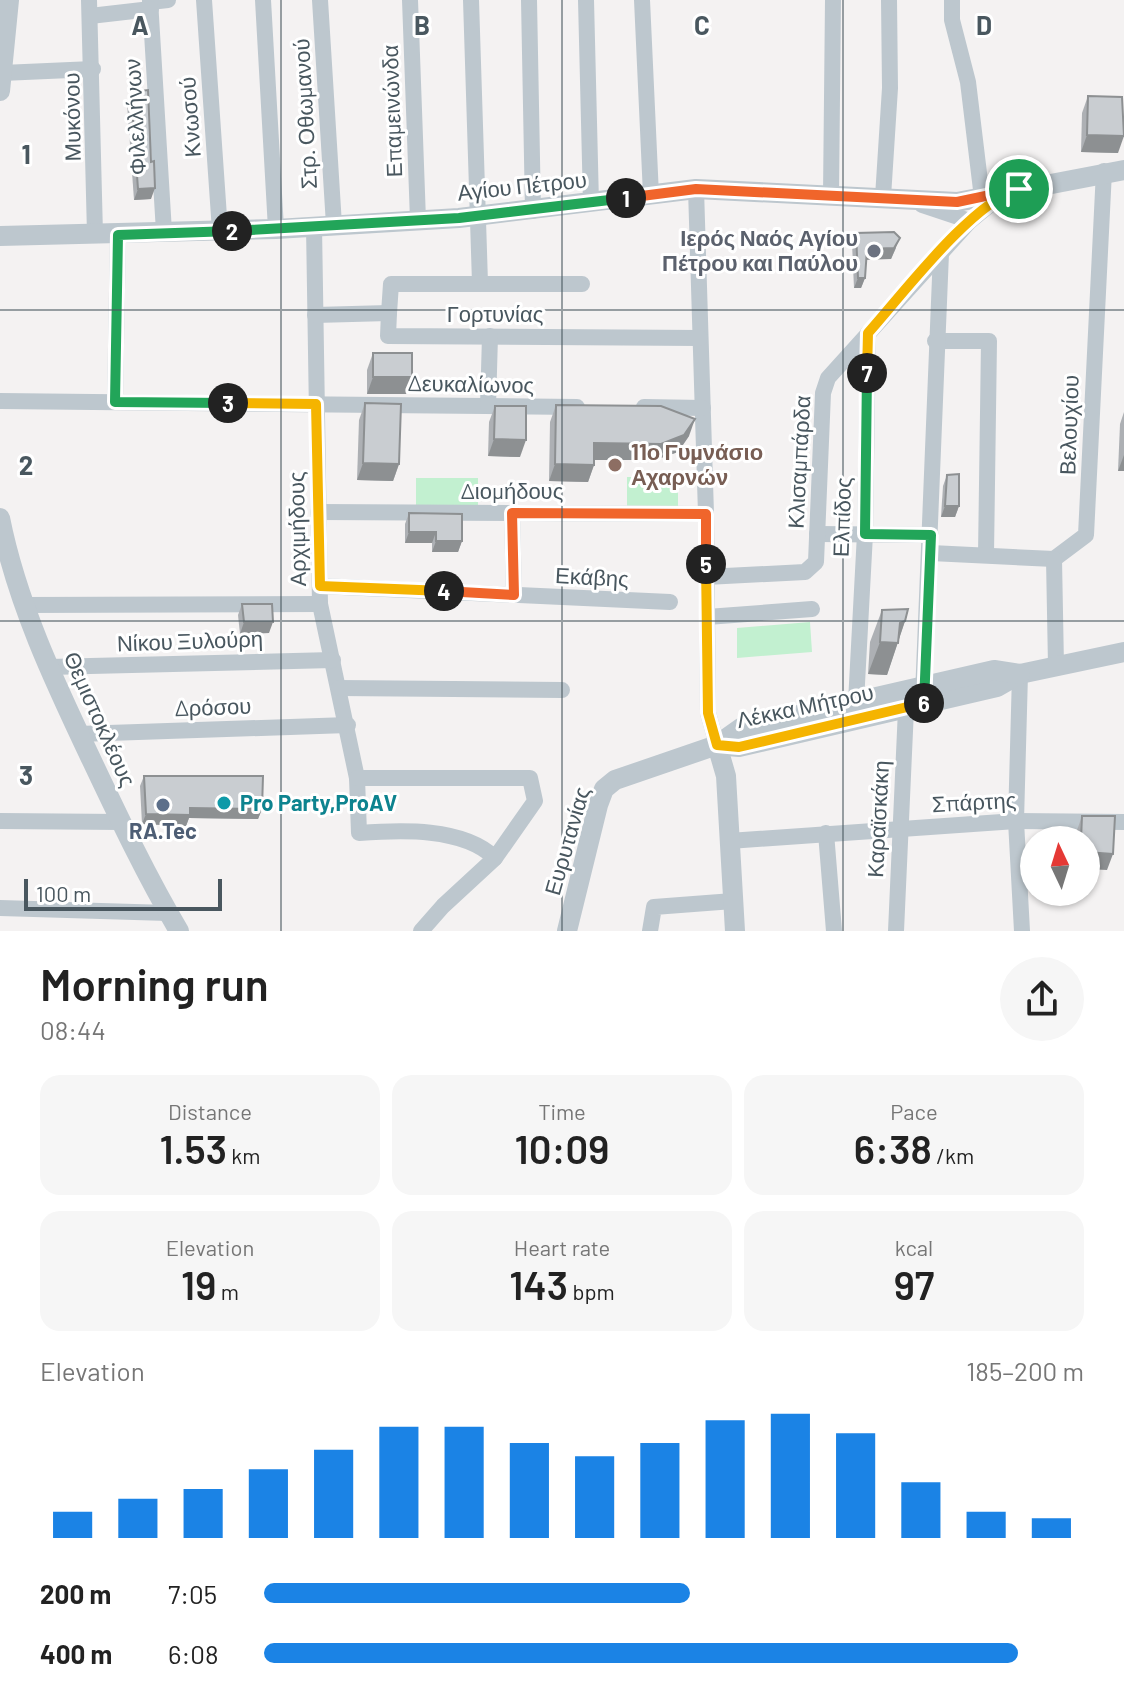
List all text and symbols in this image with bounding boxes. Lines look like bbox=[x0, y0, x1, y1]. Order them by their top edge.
text: A bbox=[131, 9, 149, 40]
text: B bbox=[414, 9, 430, 40]
text: C bbox=[694, 9, 710, 40]
text: D bbox=[976, 9, 992, 40]
street label: Στρ. Οθωμανού bbox=[287, 38, 322, 190]
street label: Επαμεινώνδα bbox=[376, 44, 406, 178]
street label: Φιλελλήνων bbox=[118, 58, 151, 176]
street label: Μυκόνου bbox=[57, 73, 85, 162]
street label: Κνωσού bbox=[173, 76, 205, 158]
text: 1 bbox=[21, 138, 31, 169]
pin bbox=[985, 155, 1053, 223]
street label: Αγίου Πέτρου bbox=[456, 165, 588, 206]
icon: arrive bbox=[997, 167, 1041, 211]
pin: 1 bbox=[606, 178, 646, 218]
text: 1 bbox=[622, 185, 630, 211]
pin: 2 bbox=[212, 211, 252, 251]
text: 2 bbox=[226, 218, 238, 244]
place label: Ιερός Ναός Αγίου Πέτρου και Παύλου bbox=[662, 224, 858, 276]
marker: Ιερός Ναός Αγίου Πέτρου και Παύλου bbox=[865, 242, 883, 260]
street label: Γορτυνίας bbox=[447, 300, 543, 327]
pin: 7 bbox=[847, 353, 887, 393]
text: 7 bbox=[862, 360, 872, 386]
street label: Δευκαλίωνος bbox=[408, 369, 534, 397]
street label: Βελουχίου bbox=[1053, 374, 1084, 475]
pin: 3 bbox=[208, 383, 248, 423]
text: 3 bbox=[222, 390, 234, 416]
street label: Κλισαμπάρδα bbox=[782, 394, 815, 529]
place label: 11ο Γυμνάσιο Αχαρνών bbox=[631, 438, 763, 490]
text: 2 bbox=[19, 449, 33, 480]
marker: 11ο Γυμνάσιο Αχαρνών bbox=[606, 456, 624, 474]
street label: Αρχιμήδους bbox=[282, 471, 311, 587]
street label: Διομήδους bbox=[461, 477, 563, 504]
street label: Ελπίδος bbox=[827, 477, 855, 557]
pin: 5 bbox=[686, 544, 726, 584]
text: 5 bbox=[700, 551, 712, 577]
street label: Εκάβης bbox=[555, 561, 629, 592]
pin: 4 bbox=[424, 571, 464, 611]
text: 4 bbox=[437, 578, 451, 604]
street label: Νίκου Ξυλούρη bbox=[116, 624, 264, 657]
street label: Θεμιστοκλέους bbox=[60, 647, 142, 790]
street label: Λέκκα Μήτρου bbox=[734, 678, 876, 733]
pin: 6 bbox=[904, 683, 944, 723]
text: 6 bbox=[918, 690, 930, 716]
street label: Δρόσου bbox=[174, 692, 252, 721]
text: 3 bbox=[19, 759, 33, 790]
street label: Καραϊσκάκη bbox=[861, 760, 894, 878]
street label: Ευρυτανίας bbox=[538, 784, 595, 898]
street label: Σπάρτης bbox=[931, 786, 1017, 817]
place label: Pro Party,ProAV bbox=[240, 789, 397, 815]
marker: Pro Party,ProAV bbox=[215, 794, 233, 812]
marker: RA.Tec bbox=[154, 796, 172, 814]
place label: RA.Tec bbox=[129, 817, 197, 843]
north arrow bbox=[1020, 826, 1100, 906]
map controls bbox=[1020, 826, 1100, 906]
scale bar bbox=[24, 875, 222, 911]
text: 100 m bbox=[36, 880, 91, 906]
text: Morning run bbox=[40, 957, 269, 1010]
button: share bbox=[1000, 957, 1084, 1041]
text: 08:44 bbox=[40, 1014, 106, 1045]
text: Distance bbox=[168, 1098, 252, 1124]
text: Time bbox=[538, 1098, 586, 1124]
text: Pace bbox=[890, 1098, 938, 1124]
text: 1.53 bbox=[159, 1124, 227, 1172]
text: 10:09 bbox=[515, 1124, 609, 1172]
text: 6:38 bbox=[854, 1124, 932, 1172]
text: km bbox=[227, 1142, 261, 1168]
text: /km bbox=[932, 1142, 974, 1168]
text: Elevation bbox=[166, 1234, 254, 1260]
text: Heart rate bbox=[514, 1234, 610, 1260]
text: kcal bbox=[895, 1234, 933, 1260]
text: 19 bbox=[181, 1260, 216, 1308]
text: 143 bbox=[509, 1260, 568, 1308]
text: 97 bbox=[894, 1260, 934, 1308]
text: m bbox=[216, 1278, 239, 1304]
text: bpm bbox=[568, 1278, 615, 1304]
text: Elevation bbox=[40, 1355, 145, 1386]
text: 185–200 m bbox=[966, 1355, 1084, 1386]
text: 200 m bbox=[40, 1578, 111, 1609]
text: 7:05 bbox=[168, 1578, 217, 1609]
text: 400 m bbox=[40, 1638, 112, 1669]
text: 6:08 bbox=[168, 1638, 218, 1669]

